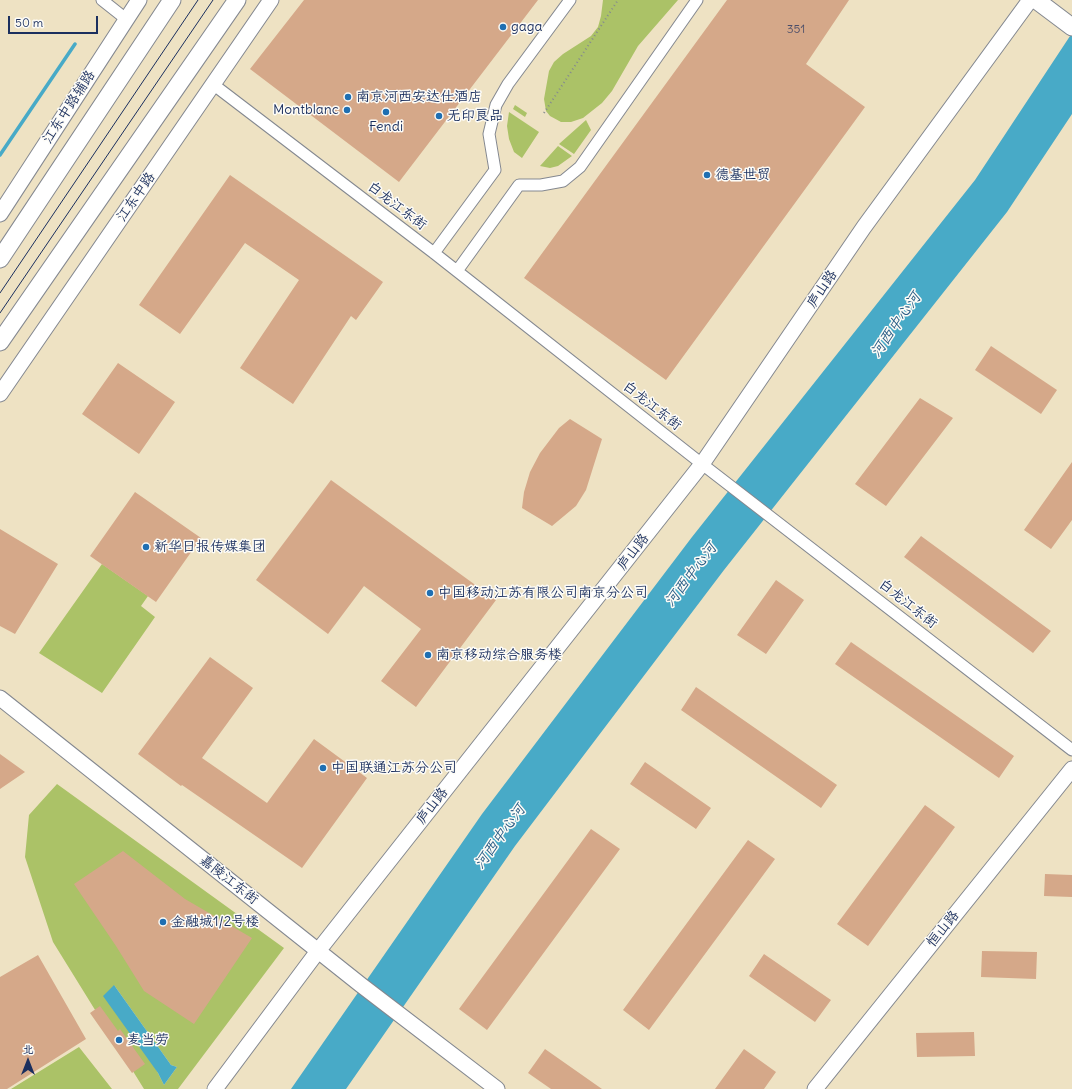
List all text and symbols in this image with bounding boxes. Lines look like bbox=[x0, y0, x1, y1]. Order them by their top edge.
scale bar bbox=[10, 8, 100, 34]
text: 50 m bbox=[15, 15, 43, 30]
place label: gaga bbox=[511, 19, 543, 35]
marker: gaga bbox=[498, 22, 508, 32]
house number: 351 bbox=[787, 23, 805, 37]
street label: 江东中路辅路 bbox=[39, 67, 99, 147]
place label: 南京河西安达仕酒店 bbox=[356, 89, 482, 105]
marker: 南京河西安达仕酒店 bbox=[343, 92, 353, 102]
place label: Montblanc bbox=[273, 102, 339, 118]
marker: Montblanc bbox=[342, 105, 352, 115]
marker: Fendi bbox=[381, 107, 391, 117]
place label: 无印良品 bbox=[447, 108, 503, 124]
marker: 无印良品 bbox=[434, 111, 444, 121]
place label: Fendi bbox=[369, 119, 403, 135]
place label: 德基世贸 bbox=[715, 167, 771, 183]
street label: 江东中路 bbox=[113, 169, 159, 225]
marker: 德基世贸 bbox=[702, 170, 712, 180]
street label: 白龙江东街 bbox=[364, 178, 430, 234]
street label: 庐山路 bbox=[803, 267, 841, 311]
water label: 河西中心河 bbox=[867, 289, 925, 361]
street label: 白龙江东街 bbox=[619, 378, 685, 434]
street label: 庐山路 bbox=[613, 530, 653, 574]
place label: 新华日报传媒集团 bbox=[154, 539, 266, 555]
water label: 河西中心河 bbox=[661, 540, 721, 610]
marker: 新华日报传媒集团 bbox=[141, 542, 151, 552]
street label: 白龙江东街 bbox=[875, 576, 941, 632]
place label: 中国移动江苏有限公司南京分公司 bbox=[438, 585, 648, 601]
marker: 中国移动江苏有限公司南京分公司 bbox=[425, 588, 435, 598]
place label: 南京移动综合服务楼 bbox=[436, 647, 562, 663]
marker: 南京移动综合服务楼 bbox=[423, 650, 433, 660]
place label: 中国联通江苏分公司 bbox=[331, 760, 457, 776]
marker: 中国联通江苏分公司 bbox=[318, 763, 328, 773]
street label: 庐山路 bbox=[412, 784, 452, 828]
water label: 河西中心河 bbox=[471, 801, 529, 873]
street label: 嘉陵江东街 bbox=[196, 852, 262, 908]
street label: 恒山路 bbox=[923, 907, 963, 951]
place label: 金融城1/2号楼 bbox=[171, 914, 259, 930]
marker: 金融城1/2号楼 bbox=[158, 917, 168, 927]
place label: 麦当劳 bbox=[127, 1032, 169, 1048]
marker: 麦当劳 bbox=[114, 1035, 124, 1045]
north arrow bbox=[8, 1041, 48, 1081]
text: 北 bbox=[23, 1042, 34, 1056]

